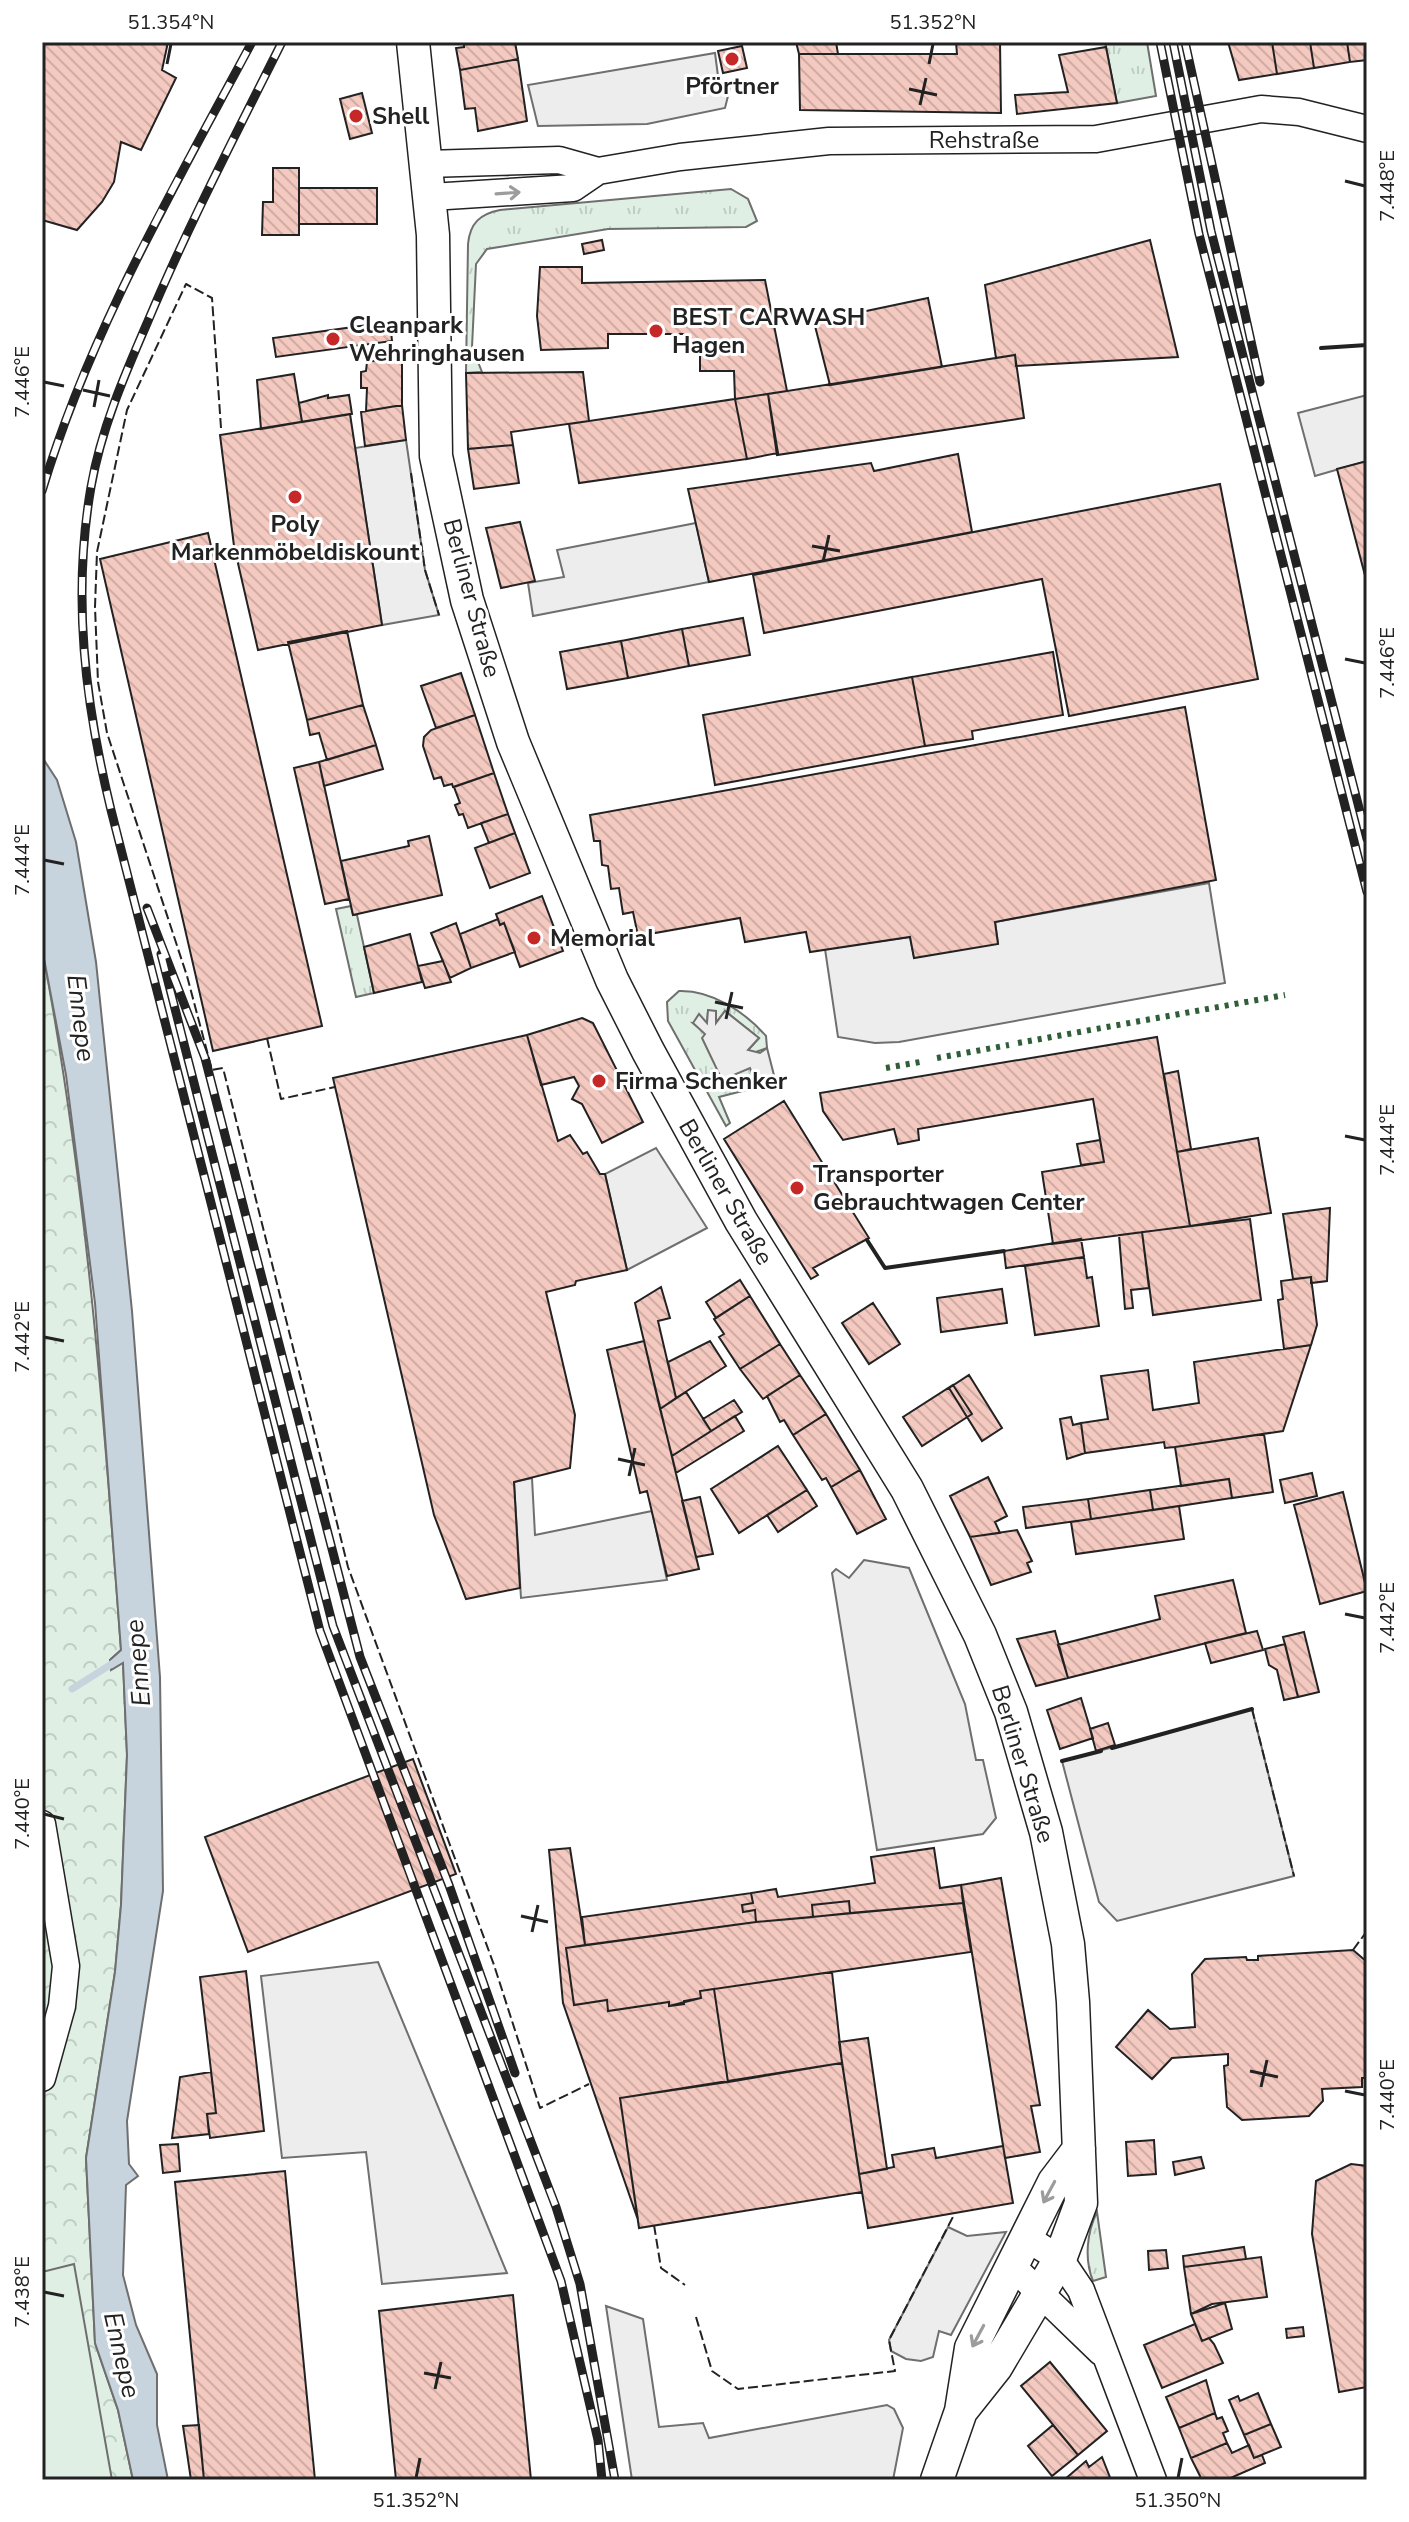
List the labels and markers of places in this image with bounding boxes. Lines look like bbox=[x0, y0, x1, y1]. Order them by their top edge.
marker: Pförtner bbox=[723, 50, 741, 68]
place label: Pförtner bbox=[685, 70, 779, 102]
place label: Shell bbox=[372, 100, 430, 132]
marker: Shell bbox=[347, 107, 365, 125]
place label: BEST CARWASH Hagen bbox=[672, 301, 865, 361]
place label: Cleanpark Wehringhausen bbox=[349, 309, 525, 369]
marker: BEST CARWASH Hagen bbox=[647, 322, 665, 340]
marker: Cleanpark Wehringhausen bbox=[324, 330, 342, 348]
marker: Poly Markenmöbeldiskount bbox=[286, 488, 304, 506]
place label: Poly Markenmöbeldiskount bbox=[171, 508, 420, 568]
place label: Memorial bbox=[550, 922, 655, 954]
marker: Memorial bbox=[525, 929, 543, 947]
place label: Firma Schenker bbox=[615, 1065, 788, 1097]
marker: Firma Schenker bbox=[590, 1072, 608, 1090]
place label: Transporter Gebrauchtwagen Center bbox=[813, 1158, 1085, 1218]
marker: Transporter Gebrauchtwagen Center bbox=[788, 1179, 806, 1197]

